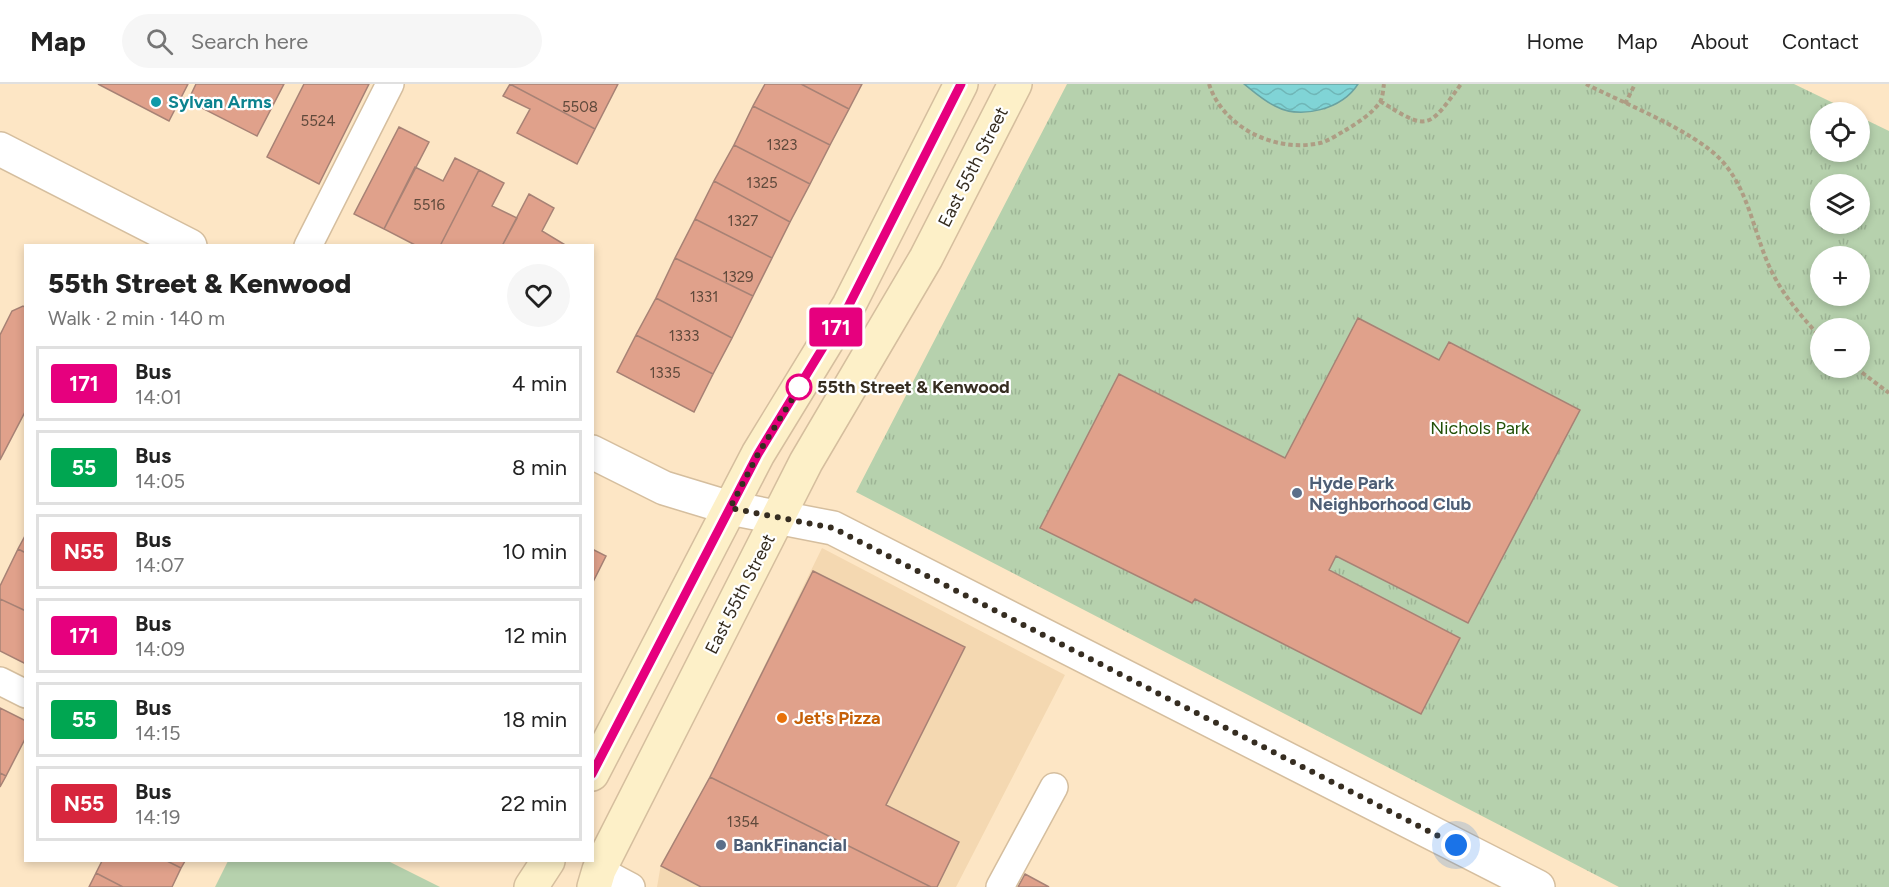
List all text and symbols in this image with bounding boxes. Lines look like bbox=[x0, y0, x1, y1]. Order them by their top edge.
search box bbox=[122, 14, 542, 68]
text: Map bbox=[30, 24, 86, 58]
icon: search bbox=[143, 25, 176, 58]
text: Search here bbox=[191, 28, 308, 55]
text: Home bbox=[1527, 29, 1584, 54]
text: Map bbox=[1617, 29, 1658, 54]
text: About bbox=[1691, 29, 1749, 54]
text: Contact bbox=[1782, 29, 1859, 54]
place label: Sylvan Arms bbox=[168, 91, 272, 113]
marker: Sylvan Arms bbox=[149, 95, 163, 109]
house number: 5508 bbox=[562, 98, 598, 116]
map controls bbox=[1810, 102, 1870, 378]
button: locate bbox=[1810, 102, 1870, 162]
street label: East 55th Street bbox=[933, 103, 1013, 231]
house number: 5524 bbox=[301, 112, 335, 130]
house number: 1323 bbox=[767, 136, 797, 154]
house number: 1325 bbox=[746, 174, 778, 192]
button: layers bbox=[1810, 174, 1870, 234]
house number: 5516 bbox=[413, 196, 445, 214]
house number: 1327 bbox=[728, 212, 758, 230]
button: + bbox=[1810, 246, 1870, 306]
button: heart bbox=[507, 264, 570, 327]
text: 55th Street & Kenwood bbox=[48, 266, 351, 300]
house number: 1329 bbox=[722, 268, 754, 286]
house number: 1331 bbox=[690, 288, 718, 306]
text: Walk · 2 min · 140 m bbox=[48, 306, 225, 330]
line badge: 171 bbox=[802, 308, 870, 346]
text: 171 bbox=[821, 315, 851, 340]
button: − bbox=[1810, 318, 1870, 378]
house number: 1333 bbox=[669, 327, 699, 345]
text: Bus bbox=[135, 358, 171, 385]
house number: 1335 bbox=[649, 364, 681, 382]
text: 4 min bbox=[512, 370, 567, 397]
text: 171 bbox=[69, 371, 99, 396]
marker: 55th Street & Kenwood bbox=[786, 374, 812, 400]
place label: 55th Street & Kenwood bbox=[817, 376, 1010, 398]
text: 14:01 bbox=[135, 385, 182, 409]
park label: Nichols Park bbox=[1430, 417, 1530, 439]
text: Bus bbox=[135, 442, 171, 469]
text: 8 min bbox=[512, 454, 567, 481]
text: 55 bbox=[72, 455, 96, 480]
text: 14:05 bbox=[135, 469, 185, 493]
place label: Hyde Park Neighborhood Club bbox=[1309, 472, 1472, 515]
marker: Hyde Park Neighborhood Club bbox=[1290, 486, 1304, 500]
text: Bus bbox=[135, 526, 171, 553]
street label: East 55th Street bbox=[700, 530, 780, 658]
text: 10 min bbox=[502, 538, 567, 565]
text: N55 bbox=[64, 539, 104, 564]
text: 14:07 bbox=[135, 553, 184, 577]
text: Bus bbox=[135, 610, 171, 637]
text: 12 min bbox=[504, 622, 567, 649]
text: 171 bbox=[69, 623, 99, 648]
text: 14:09 bbox=[135, 637, 185, 661]
text: Bus bbox=[135, 694, 171, 721]
text: 18 min bbox=[503, 706, 567, 733]
text: 55 bbox=[72, 707, 96, 732]
place label: Jet's Pizza bbox=[794, 707, 881, 729]
marker: Jet's Pizza bbox=[775, 711, 789, 725]
text: 14:15 bbox=[135, 721, 181, 745]
text: Bus bbox=[135, 778, 171, 805]
text: 22 min bbox=[501, 790, 567, 817]
text: N55 bbox=[64, 791, 104, 816]
text: 14:19 bbox=[135, 805, 180, 829]
house number: 1354 bbox=[727, 813, 759, 831]
your location bbox=[1441, 830, 1471, 860]
place label: BankFinancial bbox=[733, 834, 847, 856]
marker: BankFinancial bbox=[714, 838, 728, 852]

